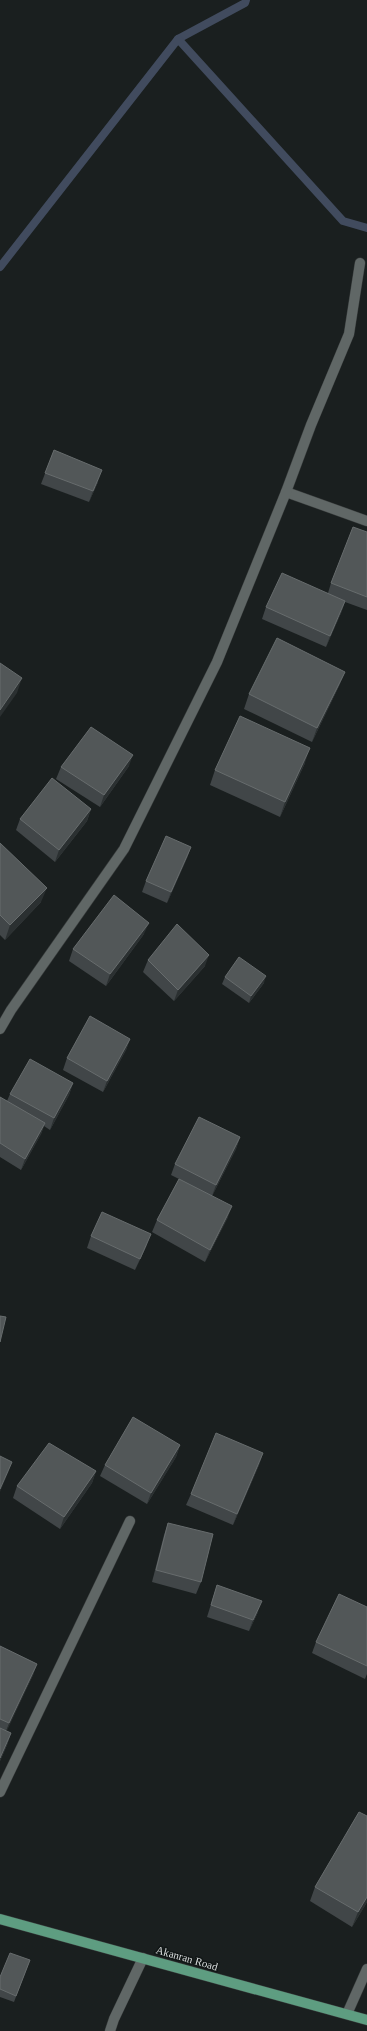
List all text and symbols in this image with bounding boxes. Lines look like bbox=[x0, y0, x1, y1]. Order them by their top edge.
street label: Akanran Road bbox=[155, 1943, 220, 1973]

